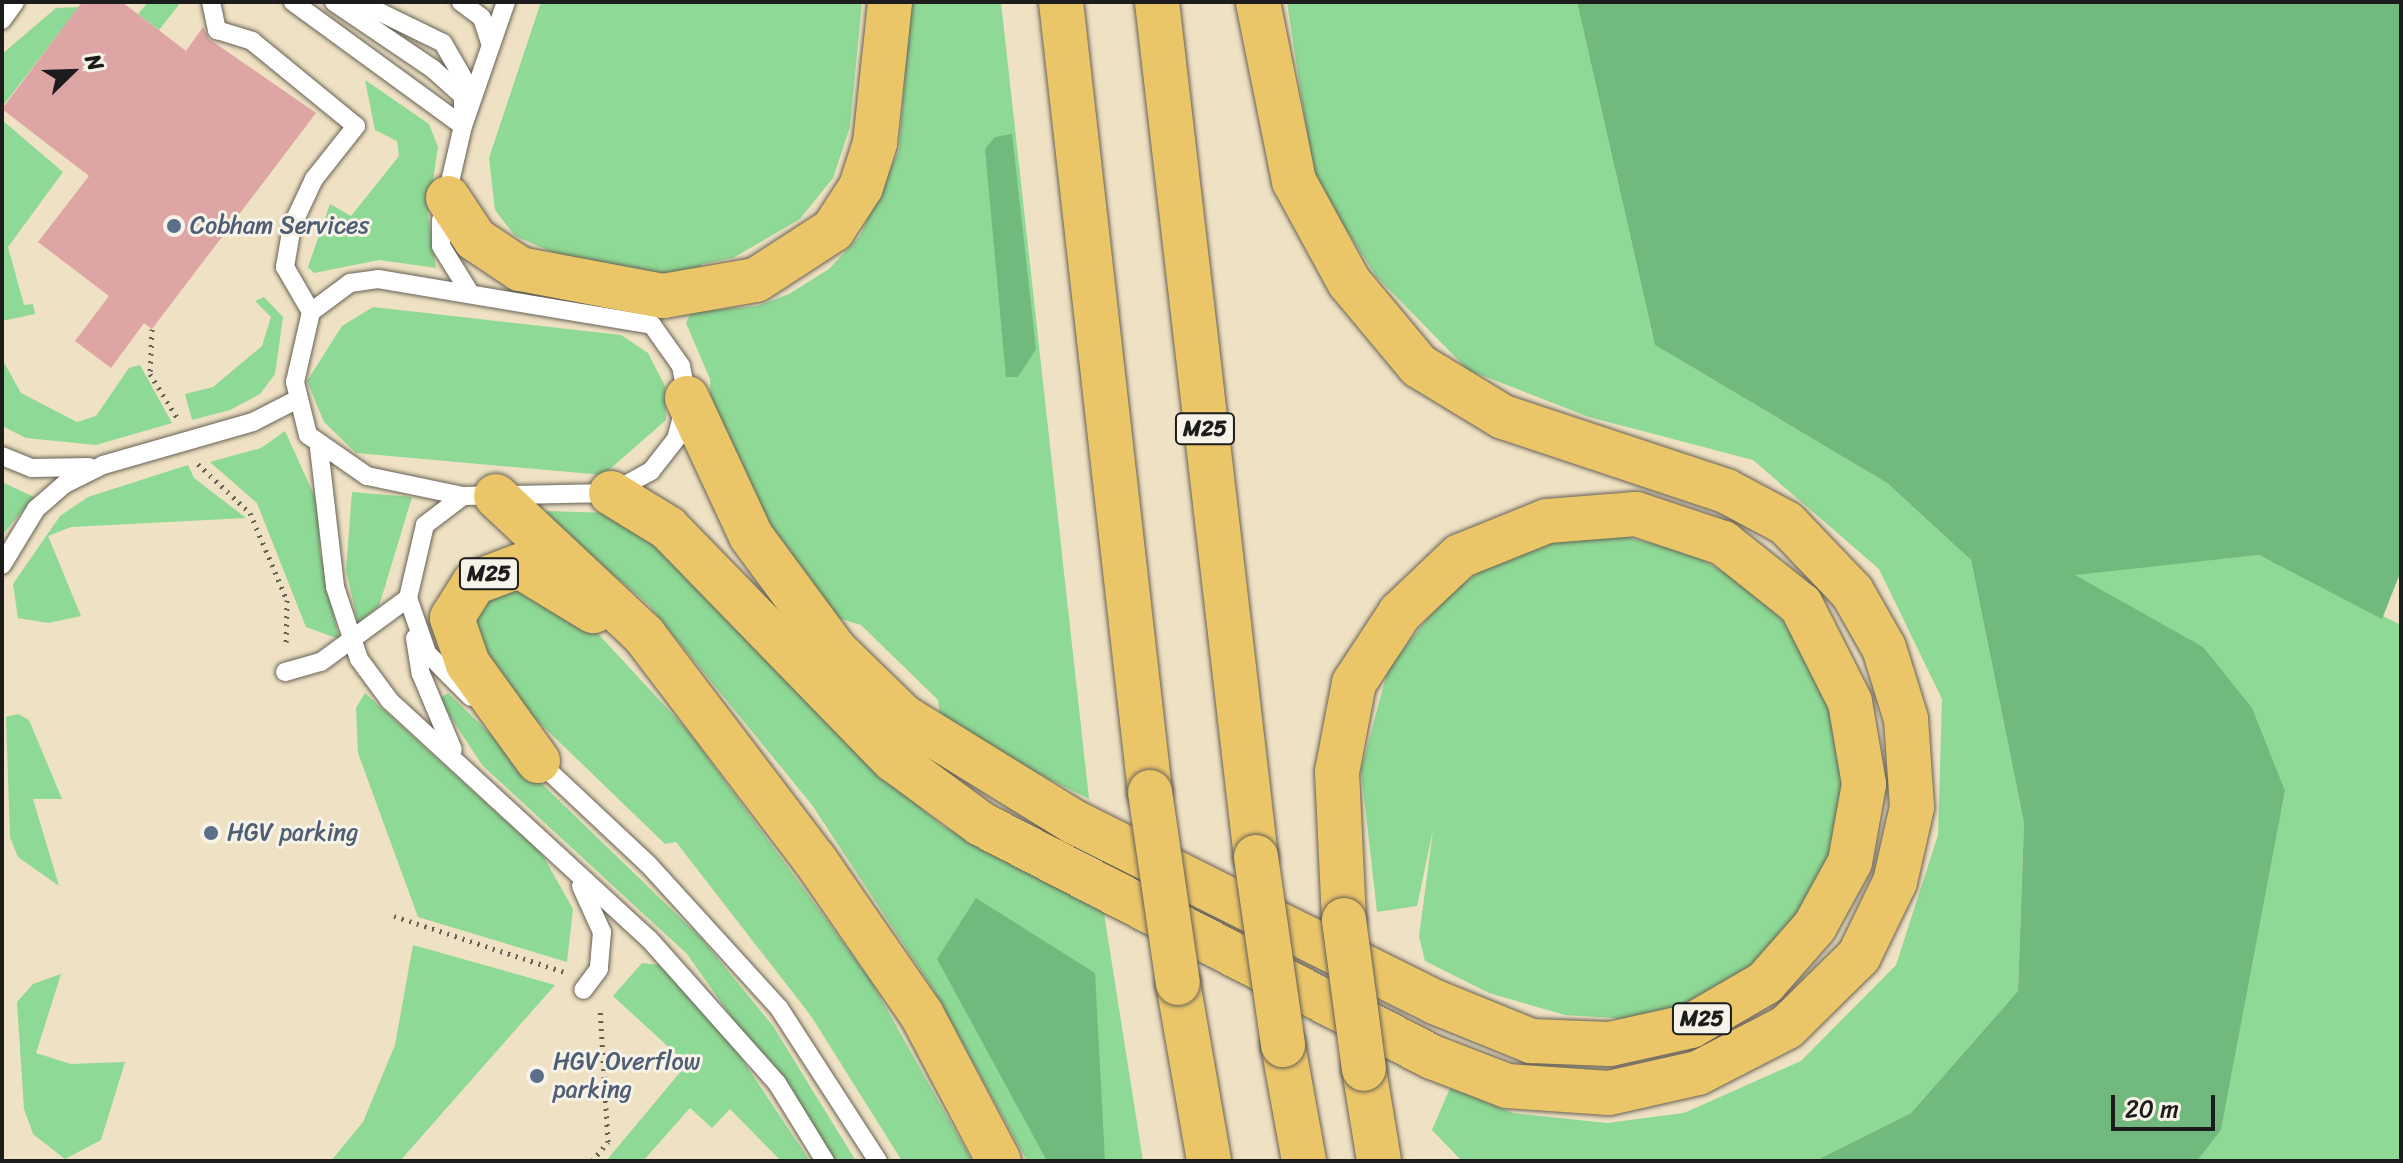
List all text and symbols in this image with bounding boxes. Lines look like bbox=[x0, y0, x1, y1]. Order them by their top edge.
north arrow bbox=[32, 32, 112, 112]
text: N bbox=[74, 48, 115, 77]
place label: Cobham Services bbox=[190, 212, 369, 240]
marker: Cobham Services bbox=[165, 217, 183, 235]
road number: M25 bbox=[1173, 411, 1237, 447]
road number: M25 bbox=[457, 556, 521, 592]
place label: HGV parking bbox=[227, 819, 358, 847]
marker: HGV parking bbox=[202, 824, 220, 842]
road number: M25 bbox=[1670, 1001, 1734, 1037]
place label: HGV Overflow parking bbox=[553, 1048, 700, 1104]
marker: HGV Overflow parking bbox=[528, 1067, 546, 1085]
scale bar bbox=[2115, 1079, 2219, 1129]
text: 20 m bbox=[2125, 1088, 2179, 1130]

